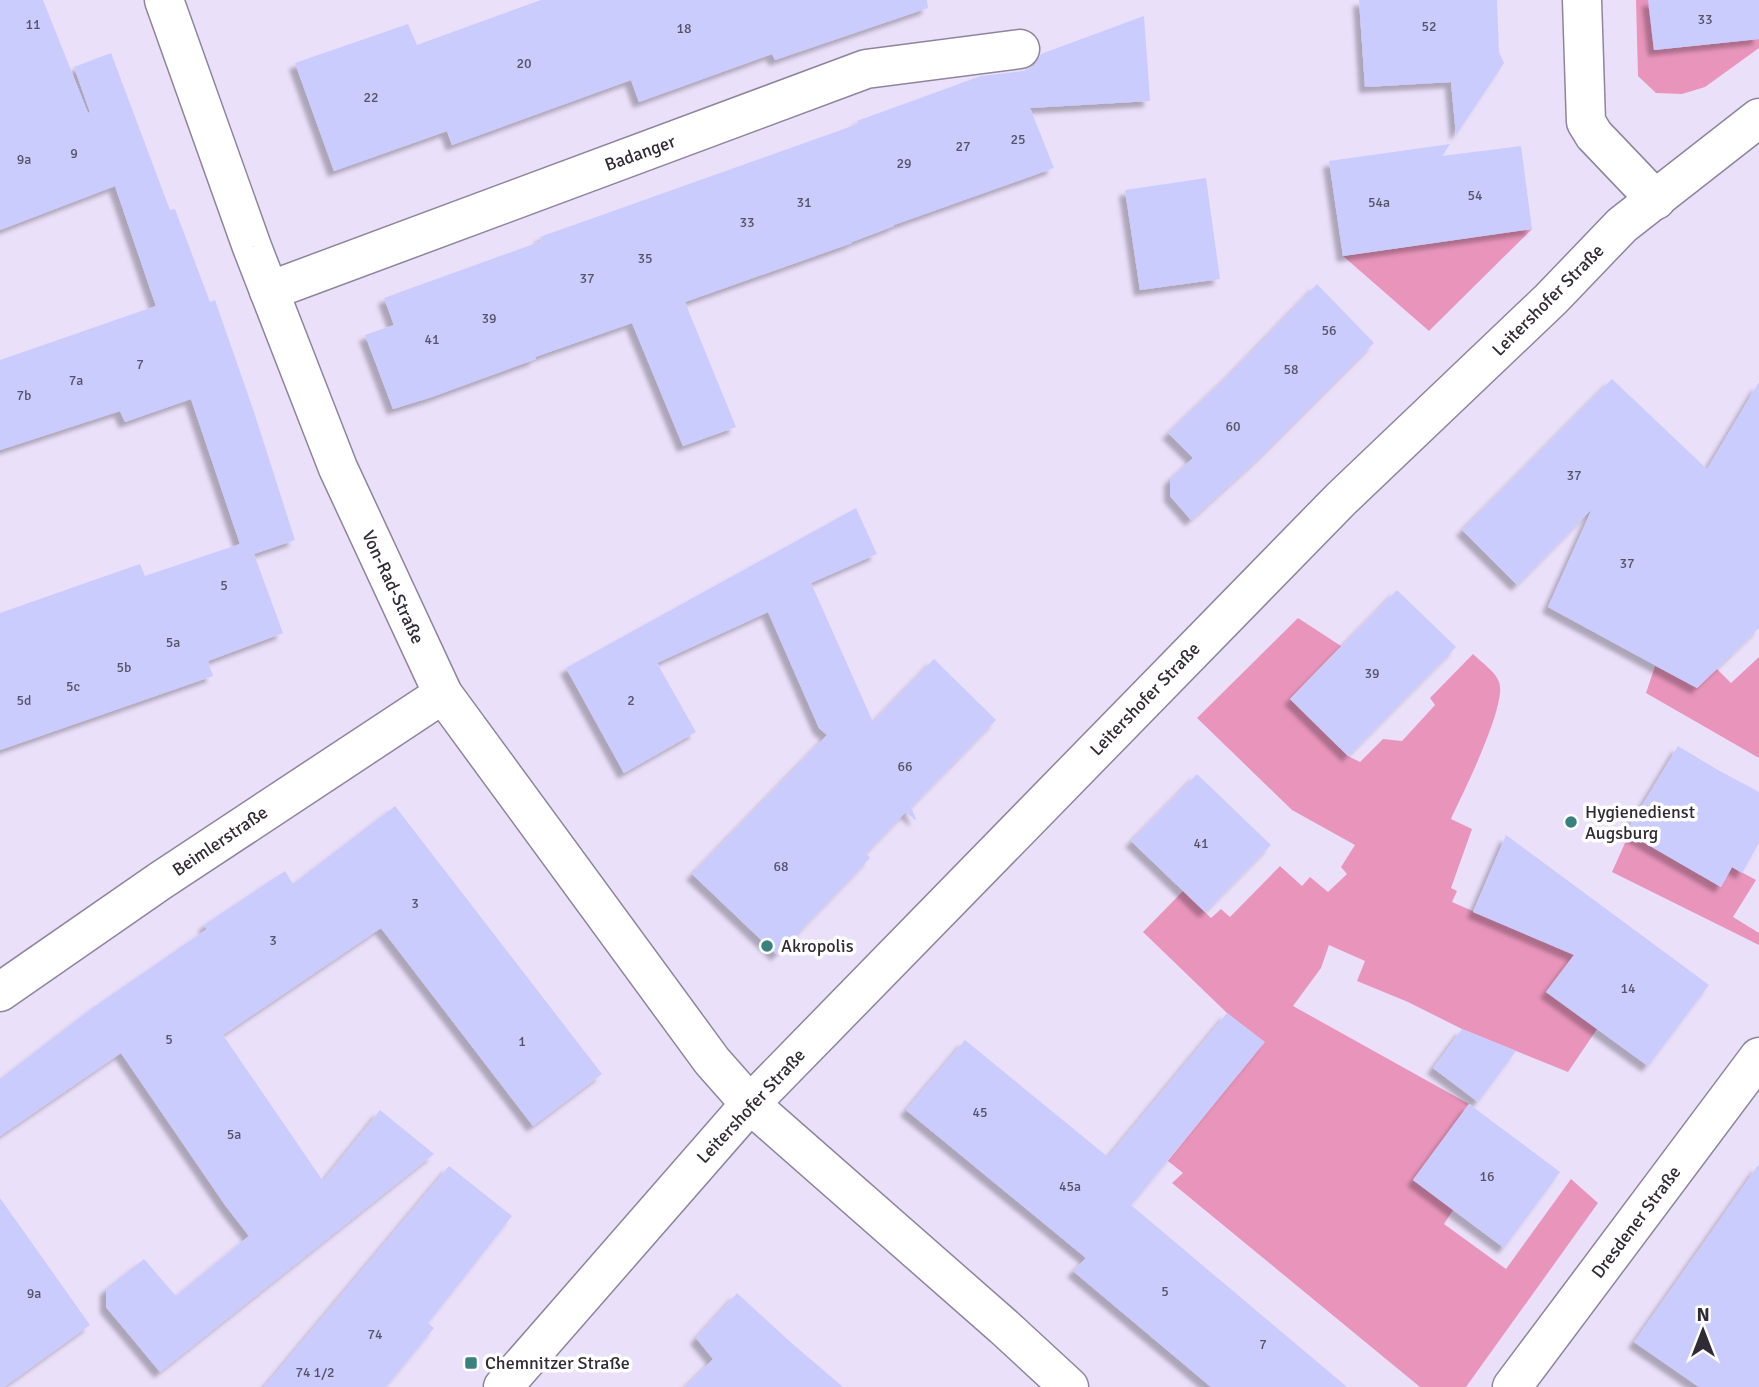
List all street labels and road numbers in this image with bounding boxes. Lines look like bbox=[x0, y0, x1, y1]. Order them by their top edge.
street label: Badanger bbox=[602, 130, 679, 176]
street label: Leitershofer Straße bbox=[1488, 240, 1608, 360]
street label: Von-Rad-Straße bbox=[357, 527, 429, 647]
street label: Leitershofer Straße bbox=[1085, 638, 1205, 760]
street label: Beimlerstraße bbox=[168, 801, 272, 881]
street label: Leitershofer Straße bbox=[692, 1044, 810, 1168]
street label: Dresdener Straße bbox=[1587, 1161, 1685, 1283]

